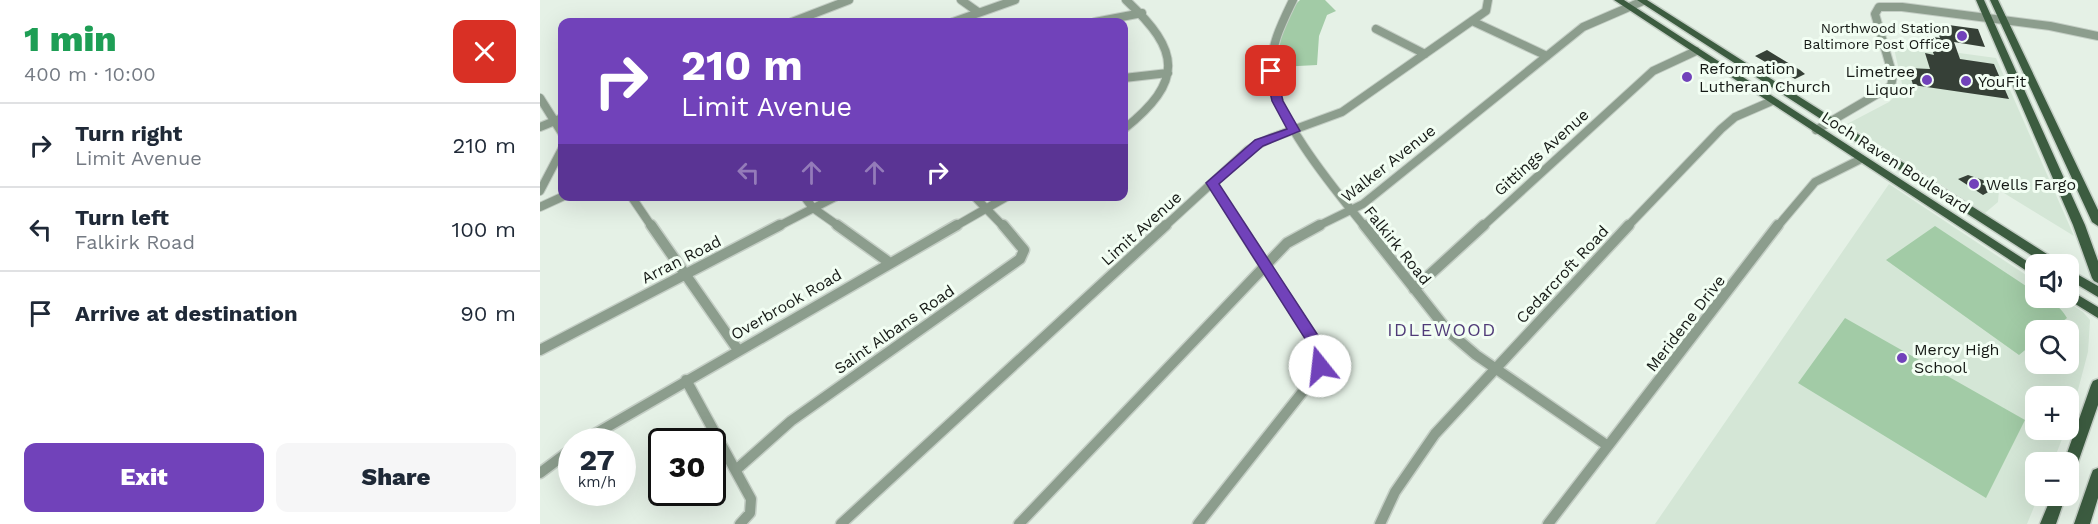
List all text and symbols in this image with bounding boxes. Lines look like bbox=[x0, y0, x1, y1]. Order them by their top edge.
text: 1 min bbox=[24, 18, 117, 60]
button: close bbox=[453, 20, 516, 83]
place label: Northwood Station Baltimore Post Office bbox=[1803, 20, 1950, 52]
marker: Northwood Station Baltimore Post Office bbox=[1955, 29, 1969, 43]
text: 210 m bbox=[681, 41, 803, 90]
icon: right bbox=[582, 42, 660, 120]
pin bbox=[1245, 45, 1296, 96]
icon: arrive bbox=[1254, 54, 1287, 87]
place label: Reformation Lutheran Church bbox=[1699, 59, 1831, 96]
text: 400 m · 10:00 bbox=[24, 62, 156, 86]
place label: Limetree Liquor bbox=[1845, 62, 1915, 99]
marker: Reformation Lutheran Church bbox=[1680, 70, 1694, 84]
place label: YouFit bbox=[1978, 72, 2026, 91]
marker: Limetree Liquor bbox=[1920, 73, 1934, 87]
marker: YouFit bbox=[1959, 74, 1973, 88]
text: Limit Avenue bbox=[681, 91, 852, 123]
street label: Gittings Avenue bbox=[1490, 105, 1593, 200]
street label: Loch Raven Boulevard bbox=[1818, 107, 1973, 217]
text: Turn right bbox=[75, 121, 182, 146]
street label: Walker Avenue bbox=[1337, 121, 1439, 206]
icon: right bbox=[24, 129, 57, 162]
text: 210 m bbox=[452, 133, 516, 158]
text: Limit Avenue bbox=[75, 146, 202, 170]
icon: left bbox=[732, 156, 765, 189]
icon: ahead bbox=[795, 156, 828, 189]
icon: ahead bbox=[858, 156, 891, 189]
icon: right bbox=[921, 156, 954, 189]
place label: Wells Fargo bbox=[1986, 175, 2076, 194]
marker: Wells Fargo bbox=[1967, 177, 1981, 191]
street label: Limit Avenue bbox=[1097, 187, 1185, 269]
street label: Falkirk Road bbox=[1360, 202, 1435, 289]
text: Turn left bbox=[75, 205, 169, 230]
icon: left bbox=[24, 213, 57, 246]
text: 100 m bbox=[452, 217, 516, 242]
street label: Cedarcroft Road bbox=[1512, 221, 1613, 327]
text: Falkirk Road bbox=[75, 230, 195, 254]
street label: Arran Road bbox=[638, 231, 724, 288]
map controls bbox=[2025, 254, 2079, 506]
button: sound bbox=[2025, 254, 2079, 308]
street label: Overbrook Road bbox=[727, 265, 845, 344]
street label: Meridene Drive bbox=[1642, 271, 1729, 375]
street label: Saint Albans Road bbox=[831, 281, 958, 378]
icon: arrive bbox=[24, 297, 57, 330]
text: Arrive at destination bbox=[75, 301, 298, 326]
text: 90 m bbox=[460, 301, 516, 326]
district label: IDLEWOOD bbox=[1387, 319, 1497, 340]
button: search bbox=[2025, 320, 2079, 374]
position arrow bbox=[1288, 334, 1352, 398]
place label: Mercy High School bbox=[1914, 340, 1999, 377]
marker: Mercy High School bbox=[1895, 351, 1909, 365]
button: + bbox=[2025, 386, 2079, 440]
speed limit sign: 30 bbox=[648, 428, 726, 506]
text: 27 bbox=[579, 442, 615, 477]
button: Exit bbox=[24, 443, 264, 512]
button: Share bbox=[276, 443, 516, 512]
button: − bbox=[2025, 452, 2079, 506]
text: km/h bbox=[578, 473, 616, 491]

